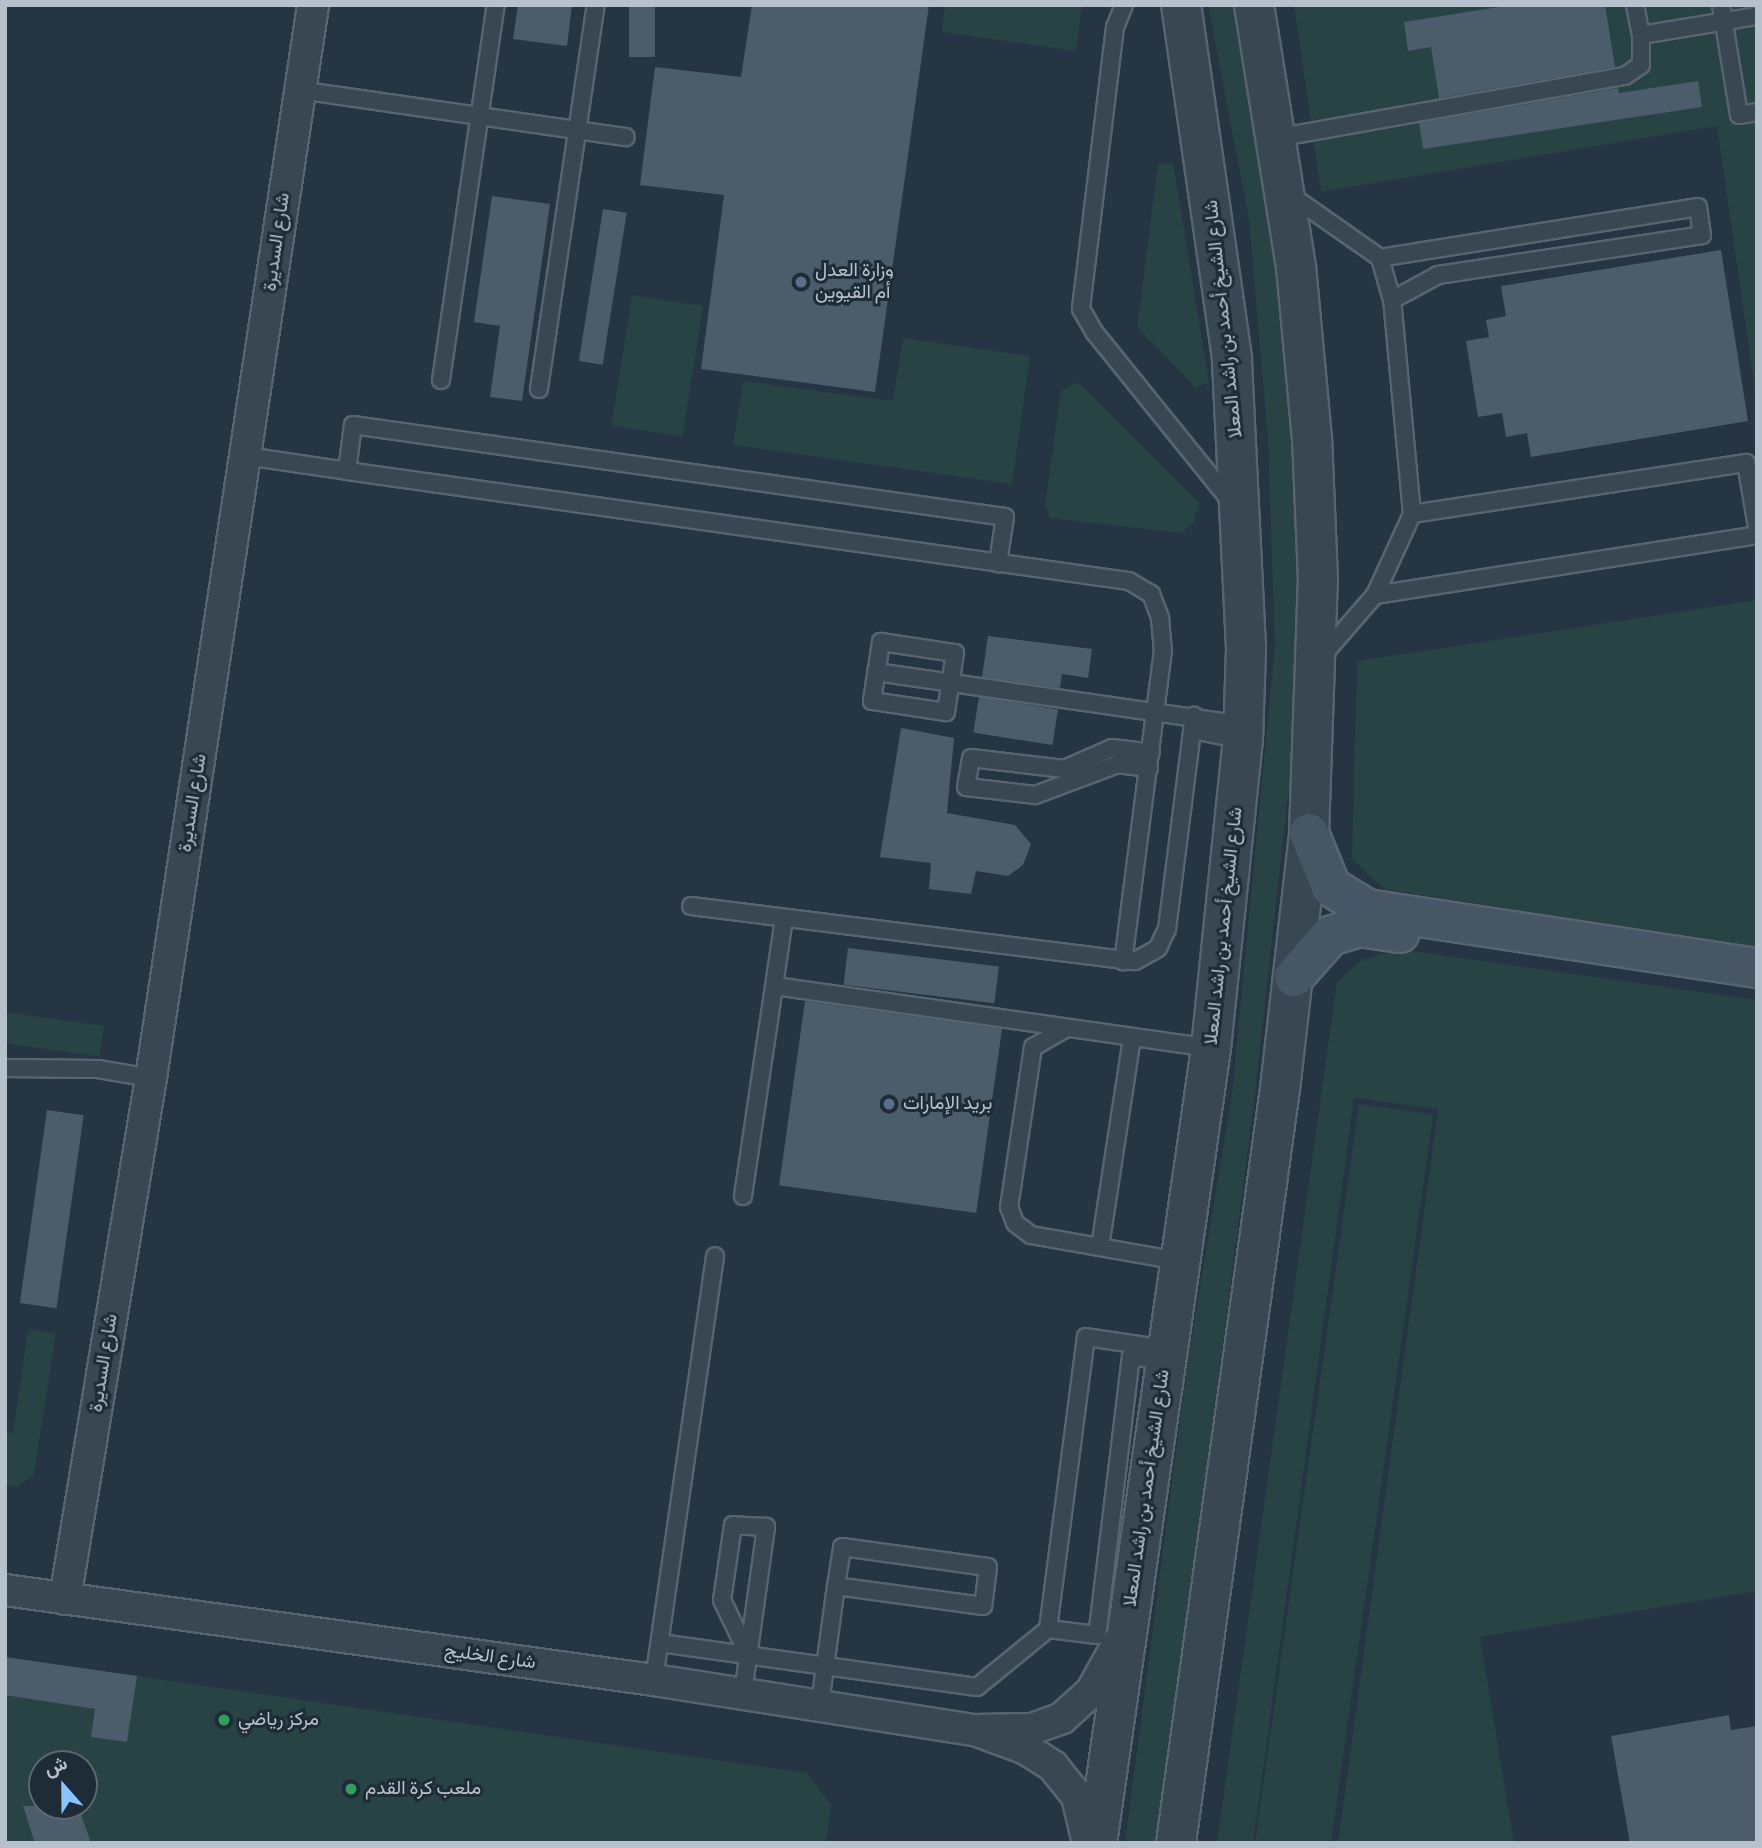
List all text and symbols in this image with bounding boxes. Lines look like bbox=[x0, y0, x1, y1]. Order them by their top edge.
street label: شارع السديرة bbox=[259, 191, 295, 293]
street label: شارع الشيخ أحمد بن راشد المعلا bbox=[1200, 199, 1248, 439]
place label: وزارة العدل أم القيوين bbox=[815, 260, 894, 304]
marker: وزارة العدل أم القيوين bbox=[793, 274, 809, 290]
street label: شارع السديرة bbox=[174, 752, 212, 854]
street label: شارع الشيخ أحمد بن راشد المعلا bbox=[1200, 806, 1248, 1046]
place label: بريد الإمارات bbox=[903, 1093, 992, 1115]
marker: بريد الإمارات bbox=[881, 1096, 897, 1112]
street label: شارع السديرة bbox=[85, 1312, 123, 1414]
street label: شارع الشيخ أحمد بن راشد المعلا bbox=[1119, 1368, 1175, 1608]
street label: شارع الخليج bbox=[443, 1639, 537, 1675]
place label: مركز رياضي bbox=[238, 1709, 319, 1731]
marker: مركز رياضي bbox=[216, 1712, 232, 1728]
north arrow bbox=[28, 1750, 98, 1820]
text: ش bbox=[41, 1750, 72, 1783]
place label: ملعب كرة القدم bbox=[365, 1778, 481, 1800]
marker: ملعب كرة القدم bbox=[343, 1781, 359, 1797]

